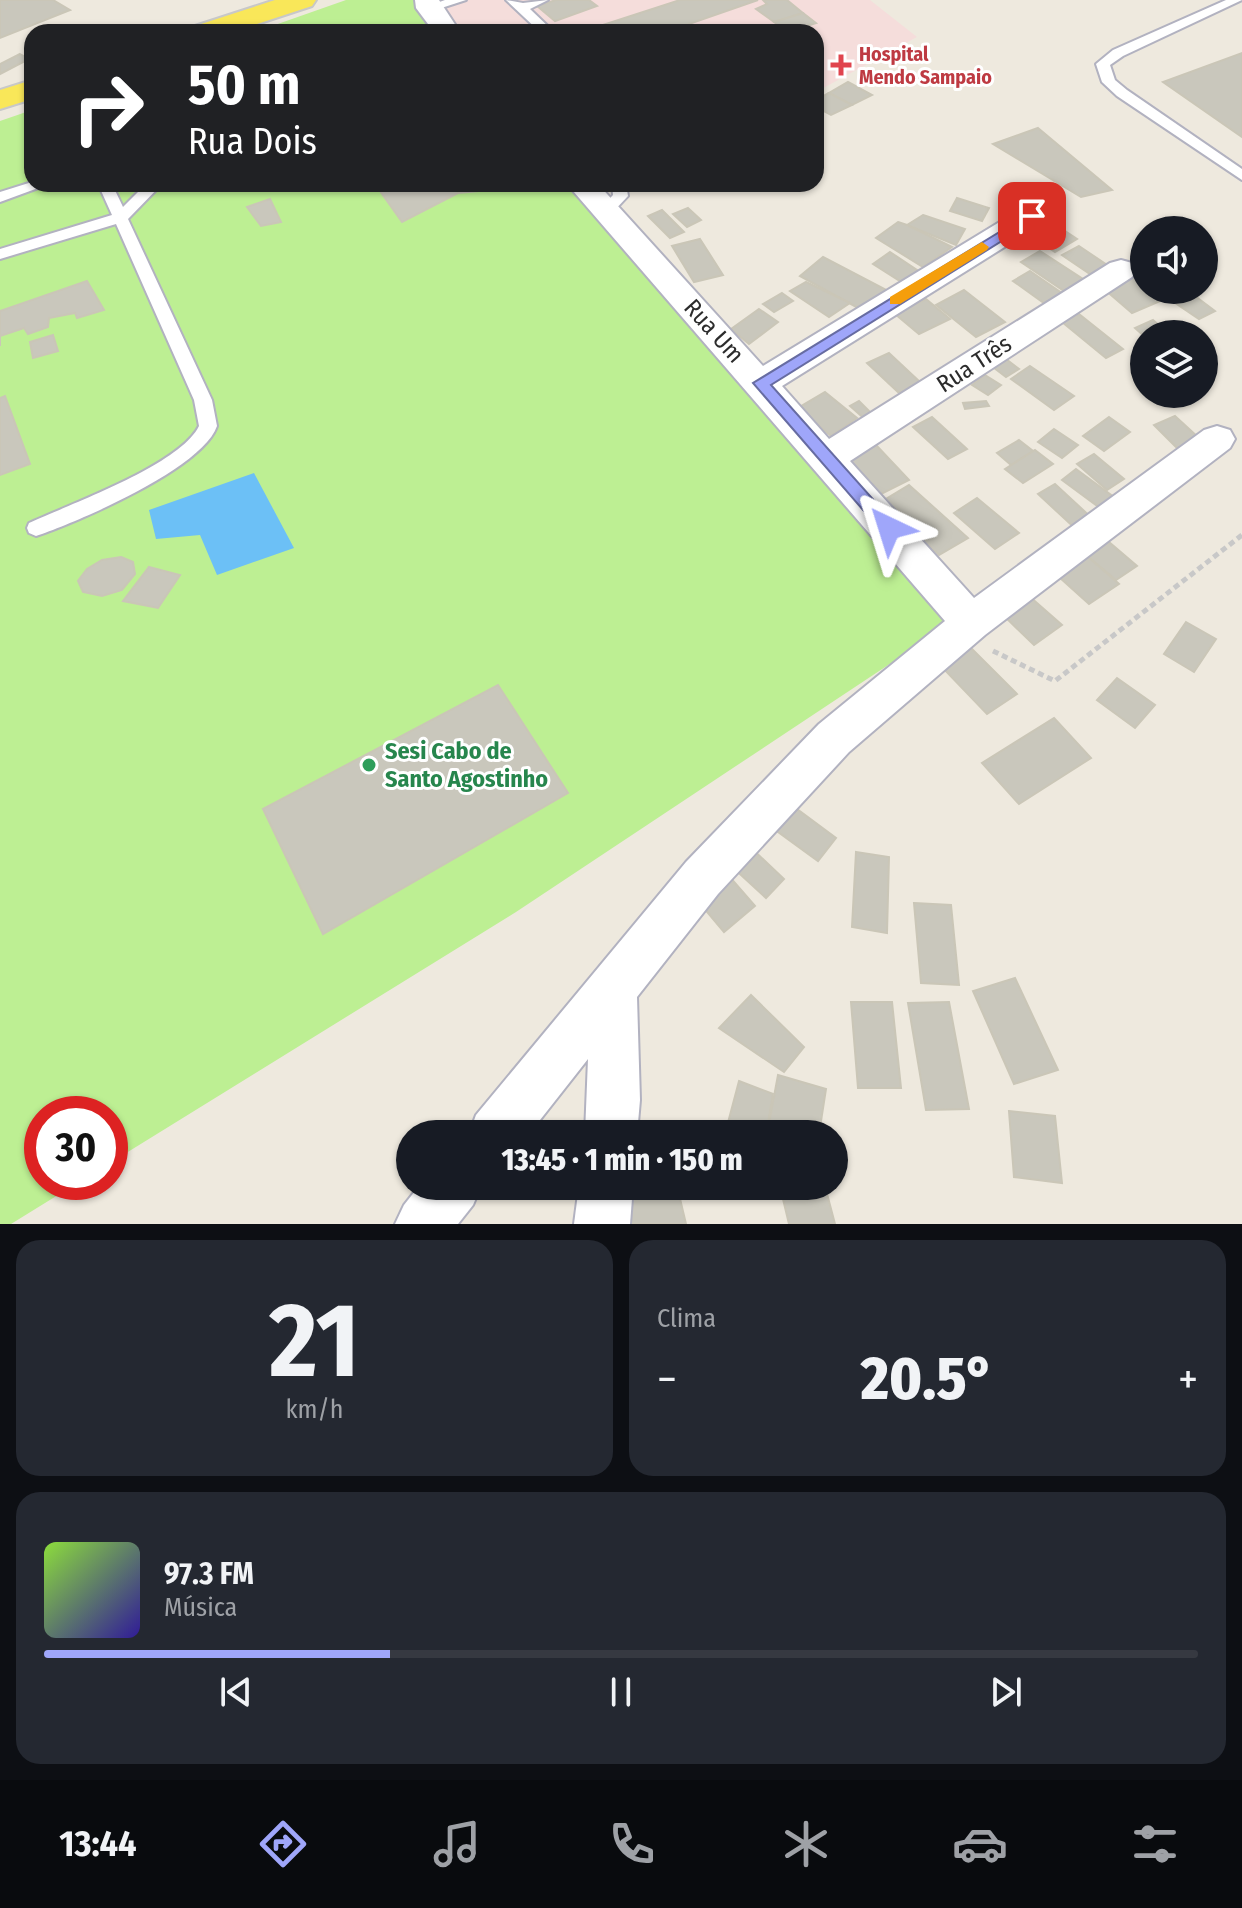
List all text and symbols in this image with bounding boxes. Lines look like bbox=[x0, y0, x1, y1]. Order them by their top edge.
place label: Hospital Mendo Sampaio bbox=[859, 42, 992, 89]
text: 50 m bbox=[188, 52, 300, 119]
marker: Hospital Mendo Sampaio bbox=[830, 54, 852, 76]
icon: right bbox=[56, 56, 160, 160]
text: Rua Dois bbox=[188, 120, 317, 164]
pin bbox=[998, 182, 1066, 250]
icon: arrive bbox=[1010, 194, 1054, 238]
map controls bbox=[1130, 216, 1218, 408]
button: sound bbox=[1130, 216, 1218, 304]
street label: Rua Um bbox=[678, 294, 750, 368]
button: layers bbox=[1130, 320, 1218, 408]
street label: Rua Três bbox=[931, 330, 1017, 398]
position arrow bbox=[847, 486, 931, 570]
place label: Sesi Cabo de Santo Agostinho bbox=[385, 737, 548, 793]
marker: Sesi Cabo de Santo Agostinho bbox=[360, 756, 378, 774]
speed limit sign: 30 bbox=[24, 1096, 128, 1200]
text: 13:45 · 1 min · 150 m bbox=[501, 1142, 743, 1178]
text: 21 bbox=[269, 1279, 360, 1404]
text: Clima bbox=[657, 1303, 716, 1334]
text: 20.5° bbox=[861, 1343, 994, 1415]
text: − bbox=[657, 1353, 677, 1406]
text: + bbox=[1178, 1353, 1198, 1406]
text: km/h bbox=[286, 1394, 343, 1425]
text: 97.3 FM bbox=[164, 1556, 254, 1592]
text: Música bbox=[164, 1592, 237, 1623]
icon: previous bbox=[214, 1670, 258, 1714]
icon: pause bbox=[599, 1670, 643, 1714]
icon: next bbox=[984, 1670, 1028, 1714]
icon: directions bbox=[255, 1816, 311, 1872]
icon: music bbox=[429, 1816, 485, 1872]
icon: phone bbox=[604, 1816, 660, 1872]
icon: climate bbox=[778, 1816, 834, 1872]
icon: car bbox=[952, 1816, 1008, 1872]
icon: filters bbox=[1127, 1816, 1183, 1872]
text: 13:44 bbox=[59, 1822, 137, 1866]

